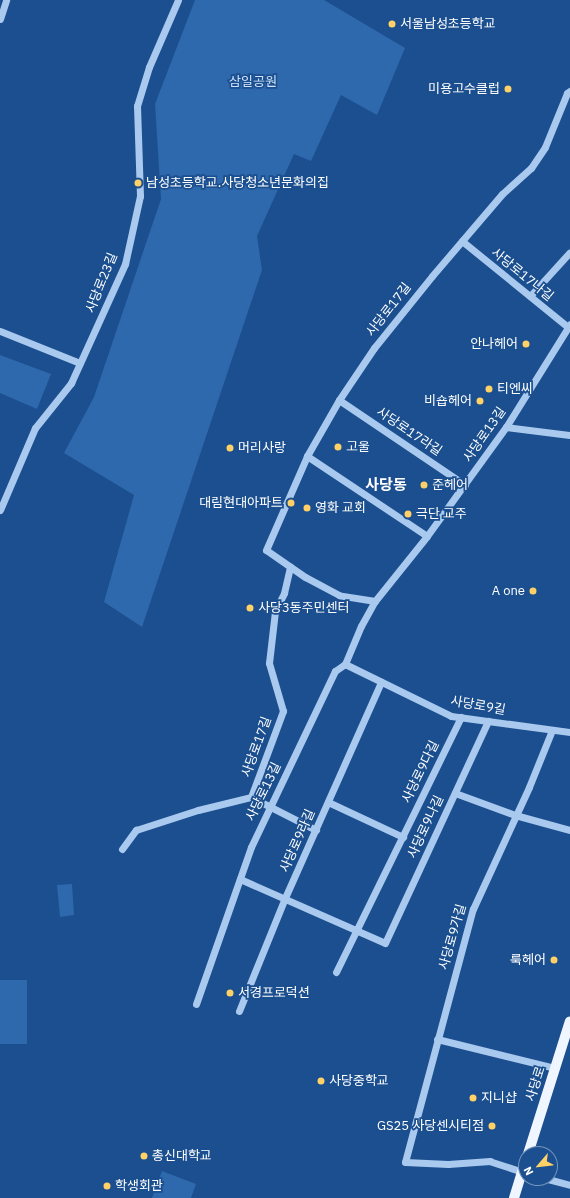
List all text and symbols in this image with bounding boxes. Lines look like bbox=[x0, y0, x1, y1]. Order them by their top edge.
place label: 서울남성초등학교 bbox=[400, 16, 496, 32]
marker: 서울남성초등학교 bbox=[387, 19, 397, 29]
park label: 삼일공원 bbox=[229, 74, 277, 90]
place label: 미용고수클럽 bbox=[428, 81, 500, 97]
marker: 미용고수클럽 bbox=[503, 84, 513, 94]
place label: 남성초등학교.사당청소년문화의집 bbox=[146, 175, 329, 191]
marker: 남성초등학교.사당청소년문화의집 bbox=[133, 178, 143, 188]
street label: 사당로17나길 bbox=[488, 245, 556, 305]
street label: 사당로23길 bbox=[83, 251, 121, 315]
street label: 사당로17길 bbox=[363, 280, 415, 340]
place label: 안나헤어 bbox=[470, 336, 518, 352]
marker: 안나헤어 bbox=[521, 339, 531, 349]
place label: 티엔씨 bbox=[497, 381, 533, 397]
marker: 티엔씨 bbox=[484, 384, 494, 394]
place label: 비숍헤어 bbox=[424, 393, 472, 409]
marker: 비숍헤어 bbox=[475, 396, 485, 406]
street label: 사당로17라길 bbox=[373, 404, 445, 460]
street label: 사당로13길 bbox=[460, 405, 510, 465]
place label: 고울 bbox=[346, 439, 370, 455]
place label: 머리사랑 bbox=[238, 440, 286, 456]
marker: 고울 bbox=[333, 442, 343, 452]
marker: 머리사랑 bbox=[225, 443, 235, 453]
district label: 사당동 bbox=[365, 476, 407, 494]
place label: 준헤어 bbox=[432, 477, 468, 493]
marker: 준헤어 bbox=[419, 480, 429, 490]
place label: 대림현대아파트 bbox=[199, 495, 283, 511]
marker: 대림현대아파트 bbox=[286, 498, 296, 508]
place label: 영화 교회 bbox=[315, 500, 366, 516]
marker: 영화 교회 bbox=[302, 503, 312, 513]
place label: 극단 교주 bbox=[416, 506, 467, 522]
marker: 극단 교주 bbox=[403, 509, 413, 519]
place label: A one bbox=[492, 583, 525, 599]
marker: A one bbox=[528, 586, 538, 596]
place label: 사당3동주민센터 bbox=[258, 600, 350, 616]
marker: 사당3동주민센터 bbox=[245, 603, 255, 613]
street label: 사당로9길 bbox=[449, 693, 507, 719]
street label: 사당로17길 bbox=[239, 715, 275, 779]
street label: 사당로9다길 bbox=[399, 738, 443, 806]
street label: 사당로13길 bbox=[243, 760, 285, 824]
street label: 사당로9나길 bbox=[405, 793, 447, 861]
street label: 사당로9라길 bbox=[277, 807, 319, 875]
street label: 사당로9가길 bbox=[436, 902, 470, 972]
place label: 룩헤어 bbox=[510, 952, 546, 968]
marker: 룩헤어 bbox=[549, 955, 559, 965]
place label: 서경프로덕션 bbox=[238, 985, 310, 1001]
marker: 서경프로덕션 bbox=[225, 988, 235, 998]
street label: 사당로 bbox=[523, 1065, 549, 1103]
place label: 사당중학교 bbox=[329, 1073, 389, 1089]
marker: 사당중학교 bbox=[316, 1076, 326, 1086]
place label: 지니샵 bbox=[481, 1090, 517, 1106]
marker: 지니샵 bbox=[468, 1093, 478, 1103]
place label: GS25 사당센시티점 bbox=[377, 1118, 484, 1134]
marker: GS25 사당센시티점 bbox=[487, 1121, 497, 1131]
north arrow bbox=[518, 1146, 558, 1186]
place label: 총신대학교 bbox=[152, 1148, 212, 1164]
marker: 총신대학교 bbox=[139, 1151, 149, 1161]
text: N bbox=[520, 1164, 536, 1178]
place label: 학생회관 bbox=[115, 1178, 163, 1194]
marker: 학생회관 bbox=[102, 1181, 112, 1191]

